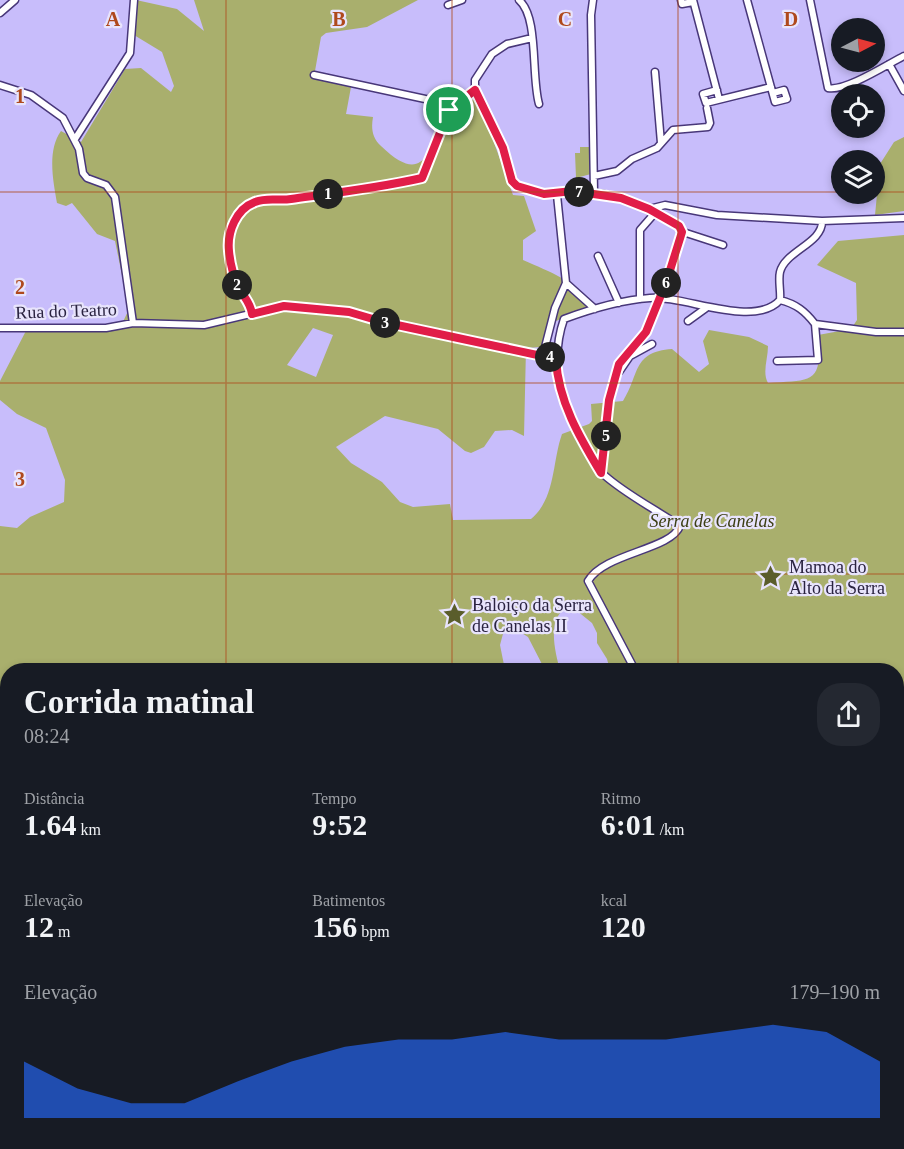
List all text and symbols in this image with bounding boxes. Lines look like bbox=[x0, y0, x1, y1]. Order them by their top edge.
text: A bbox=[106, 8, 121, 30]
text: B bbox=[332, 8, 346, 30]
text: C bbox=[558, 8, 572, 30]
text: D bbox=[784, 8, 798, 30]
north arrow bbox=[831, 18, 885, 72]
map controls bbox=[831, 18, 885, 204]
pin bbox=[423, 84, 474, 135]
button: locate bbox=[831, 84, 885, 138]
text: 1 bbox=[15, 85, 25, 107]
icon: arrive bbox=[432, 93, 465, 126]
button: layers bbox=[831, 150, 885, 204]
pin: 7 bbox=[564, 177, 594, 207]
pin: 1 bbox=[313, 179, 343, 209]
text: 7 bbox=[575, 183, 583, 200]
text: 1 bbox=[324, 185, 332, 202]
pin: 6 bbox=[651, 268, 681, 298]
pin: 2 bbox=[222, 270, 252, 300]
text: 6 bbox=[662, 274, 670, 291]
text: 2 bbox=[15, 276, 25, 298]
text: 2 bbox=[233, 276, 241, 293]
street label: Rua do Teatro bbox=[15, 299, 117, 323]
pin: 3 bbox=[370, 308, 400, 338]
text: 3 bbox=[381, 314, 389, 331]
pin: 4 bbox=[535, 342, 565, 372]
text: 4 bbox=[546, 348, 554, 365]
pin: 5 bbox=[591, 421, 621, 451]
text: 5 bbox=[602, 427, 610, 444]
text: 3 bbox=[15, 468, 25, 490]
park label: Serra de Canelas bbox=[650, 511, 775, 531]
place label: Mamoa do Alto da Serra bbox=[789, 557, 885, 598]
place icon: Mamoa do Alto da Serra bbox=[758, 564, 784, 590]
place label: Baloiço da Serra de Canelas II bbox=[472, 595, 592, 636]
place icon: Baloiço da Serra de Canelas II bbox=[441, 602, 467, 628]
button: share bbox=[817, 683, 880, 746]
text: Corrida matinal bbox=[24, 684, 254, 720]
text: 08:24 bbox=[24, 725, 70, 747]
text: Distância bbox=[24, 790, 84, 807]
text: Tempo bbox=[312, 790, 357, 807]
text: Ritmo bbox=[601, 790, 641, 807]
text: 1.64 bbox=[24, 808, 77, 841]
text: 9:52 bbox=[312, 808, 367, 841]
text: 6:01 bbox=[601, 808, 656, 841]
text: km bbox=[77, 821, 101, 838]
text: /km bbox=[656, 821, 685, 838]
text: Elevação bbox=[24, 892, 83, 909]
text: Batimentos bbox=[312, 892, 385, 909]
text: kcal bbox=[601, 892, 627, 909]
text: 12 bbox=[24, 910, 54, 943]
text: 156 bbox=[312, 910, 357, 943]
text: 120 bbox=[601, 910, 646, 943]
text: m bbox=[54, 923, 70, 940]
text: bpm bbox=[357, 923, 390, 940]
text: Elevação bbox=[24, 981, 97, 1003]
text: 179–190 m bbox=[789, 981, 880, 1003]

